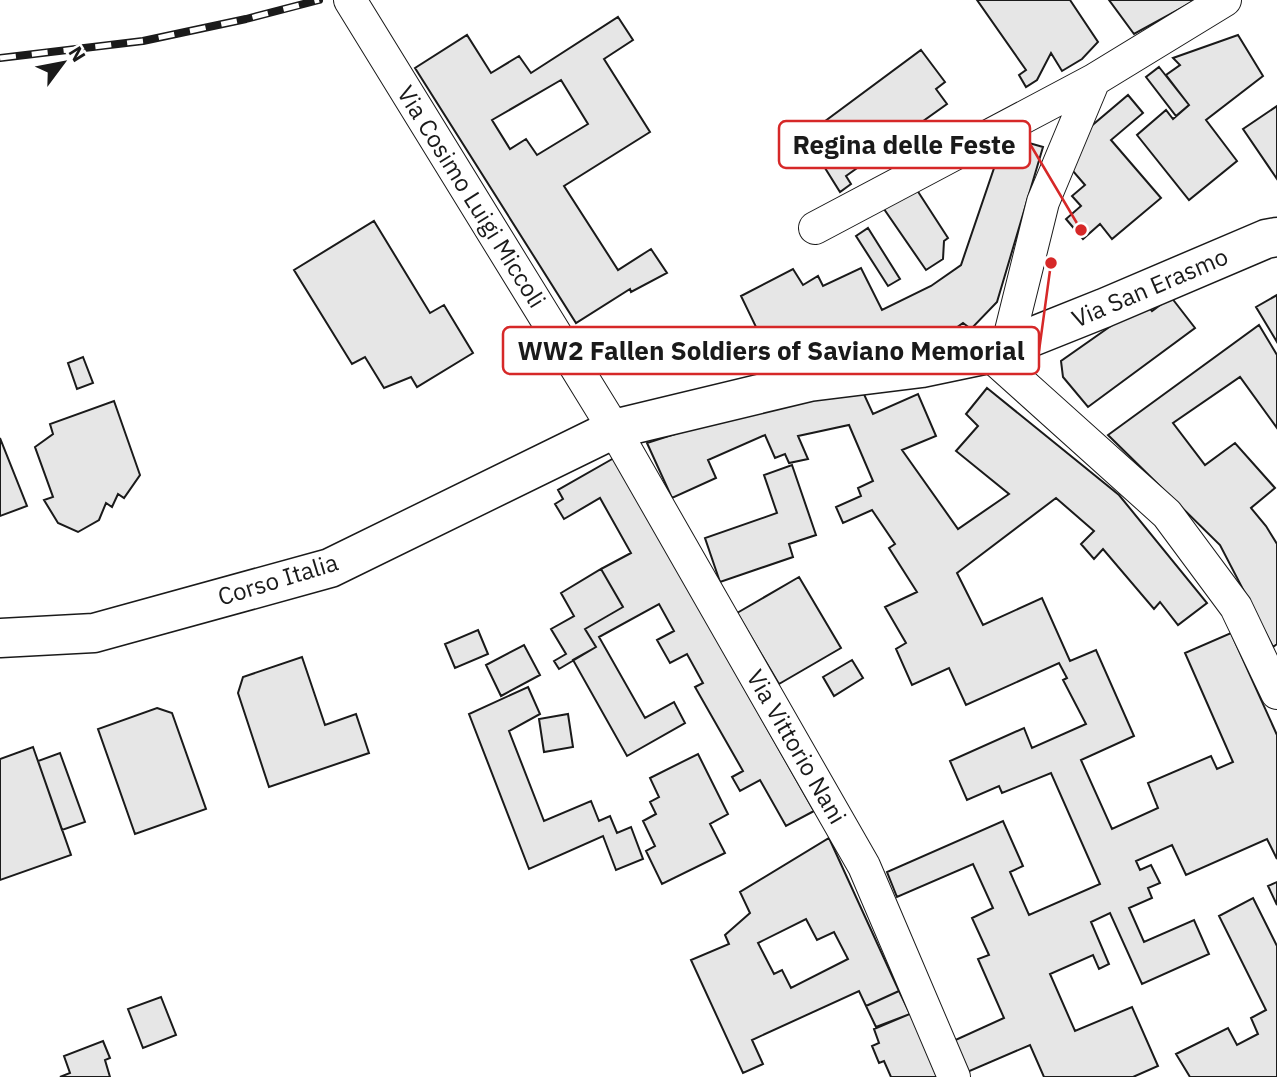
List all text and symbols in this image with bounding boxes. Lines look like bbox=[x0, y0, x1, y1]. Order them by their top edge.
north arrow bbox=[28, 28, 98, 98]
text: N bbox=[64, 42, 91, 66]
street label: Via Cosimo Luigi Miccoli bbox=[390, 79, 553, 314]
callout: Regina delle Feste bbox=[779, 121, 1030, 168]
text: Regina delle Feste bbox=[792, 127, 1016, 161]
street label: Via San Erasmo bbox=[1067, 240, 1233, 334]
callout: WW2 Fallen Soldiers of Saviano Memorial bbox=[503, 327, 1039, 374]
text: WW2 Fallen Soldiers of Saviano Memorial bbox=[517, 333, 1025, 367]
street label: Corso Italia bbox=[214, 546, 342, 612]
street label: Via Vittorio Nani bbox=[740, 664, 854, 829]

